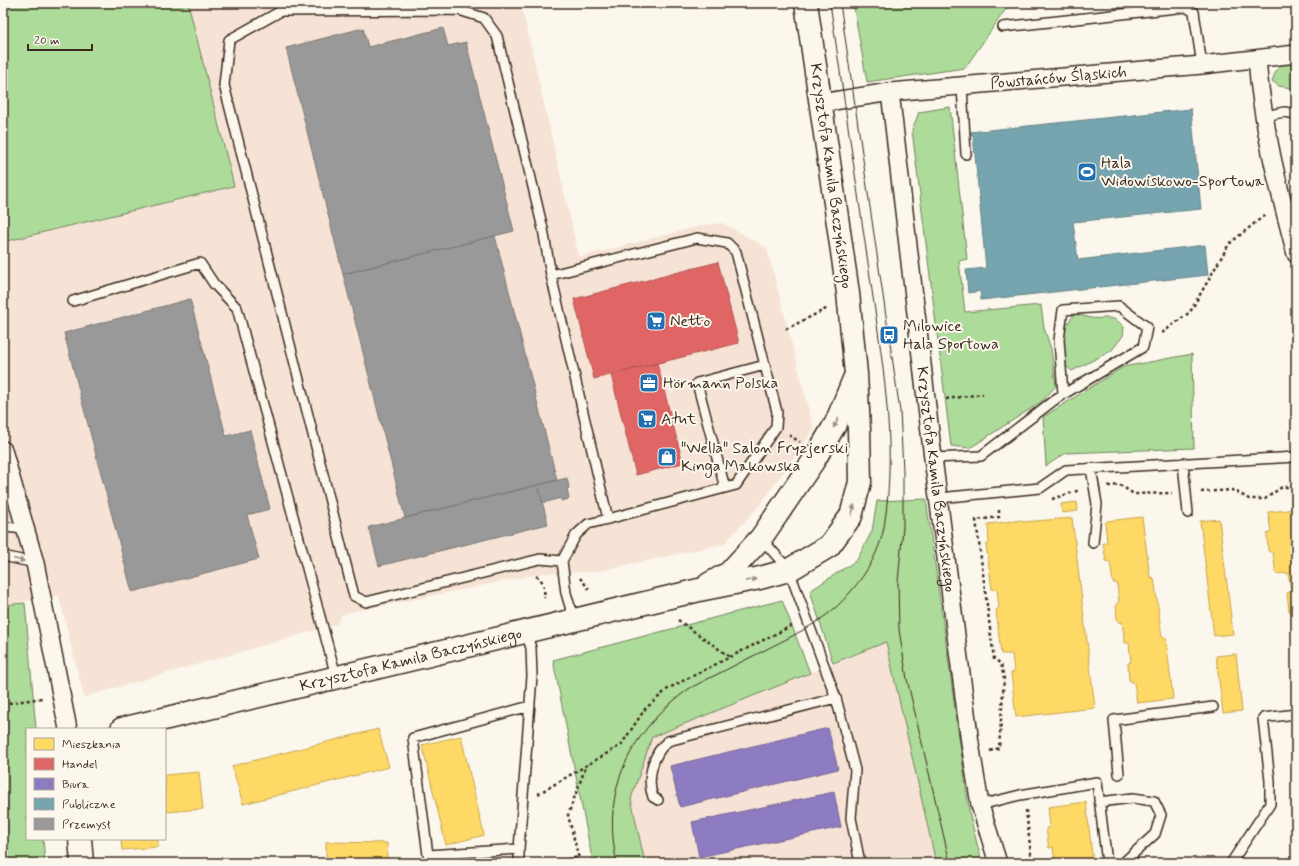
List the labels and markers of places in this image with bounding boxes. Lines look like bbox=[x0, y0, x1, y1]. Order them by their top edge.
place label: Hala Widowiskowo-Sportowa bbox=[1101, 153, 1265, 192]
sports icon: Hala Widowiskowo-Sportowa bbox=[1076, 161, 1098, 183]
supermarket icon: Netto bbox=[645, 310, 667, 332]
place label: Netto bbox=[670, 311, 710, 332]
place label: Milowice Hala Sportowa bbox=[903, 316, 999, 355]
bus stop icon: Milowice Hala Sportowa bbox=[878, 324, 900, 346]
office icon: Hörmann Polska bbox=[638, 372, 660, 394]
place label: Hörmann Polska bbox=[663, 373, 779, 394]
supermarket icon: Atut bbox=[636, 408, 658, 430]
place label: Atut bbox=[661, 409, 697, 430]
place label: "Wella" Salon Fryzjerski Kinga Makowska bbox=[681, 438, 848, 478]
shop icon: "Wella" Salon Fryzjerski Kinga Makowska bbox=[656, 446, 678, 468]

